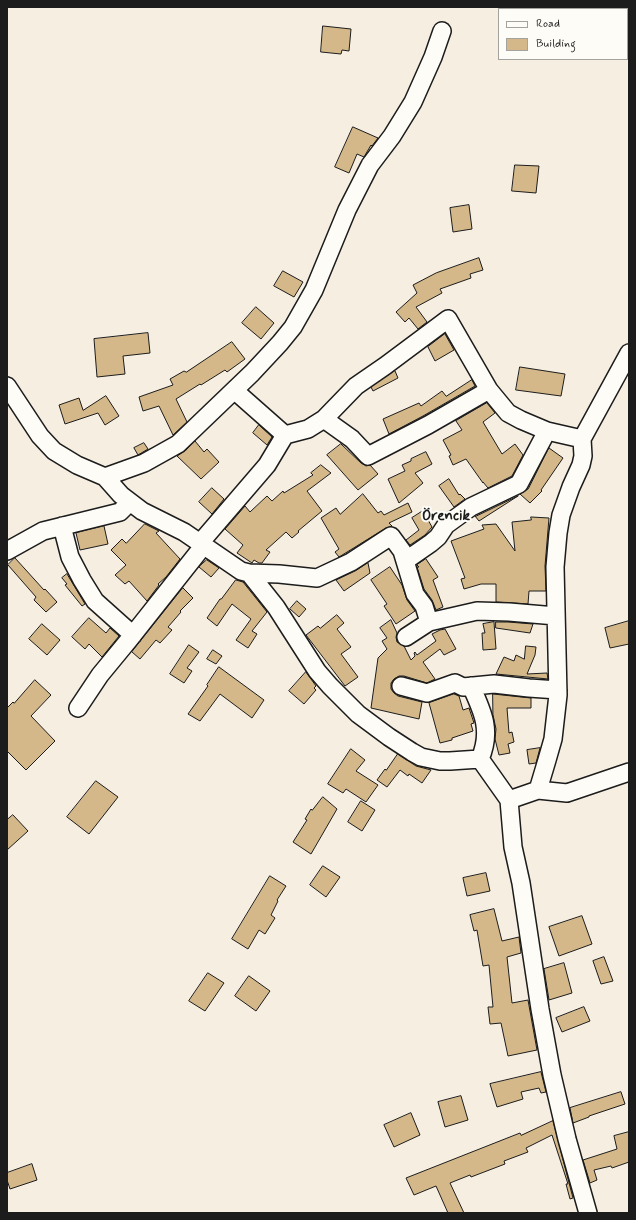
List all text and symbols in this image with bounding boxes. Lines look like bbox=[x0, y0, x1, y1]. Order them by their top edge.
legend bbox=[498, 8, 628, 60]
text: Road bbox=[536, 16, 560, 32]
text: Building bbox=[536, 36, 576, 52]
district label: Örencik bbox=[422, 508, 470, 526]

